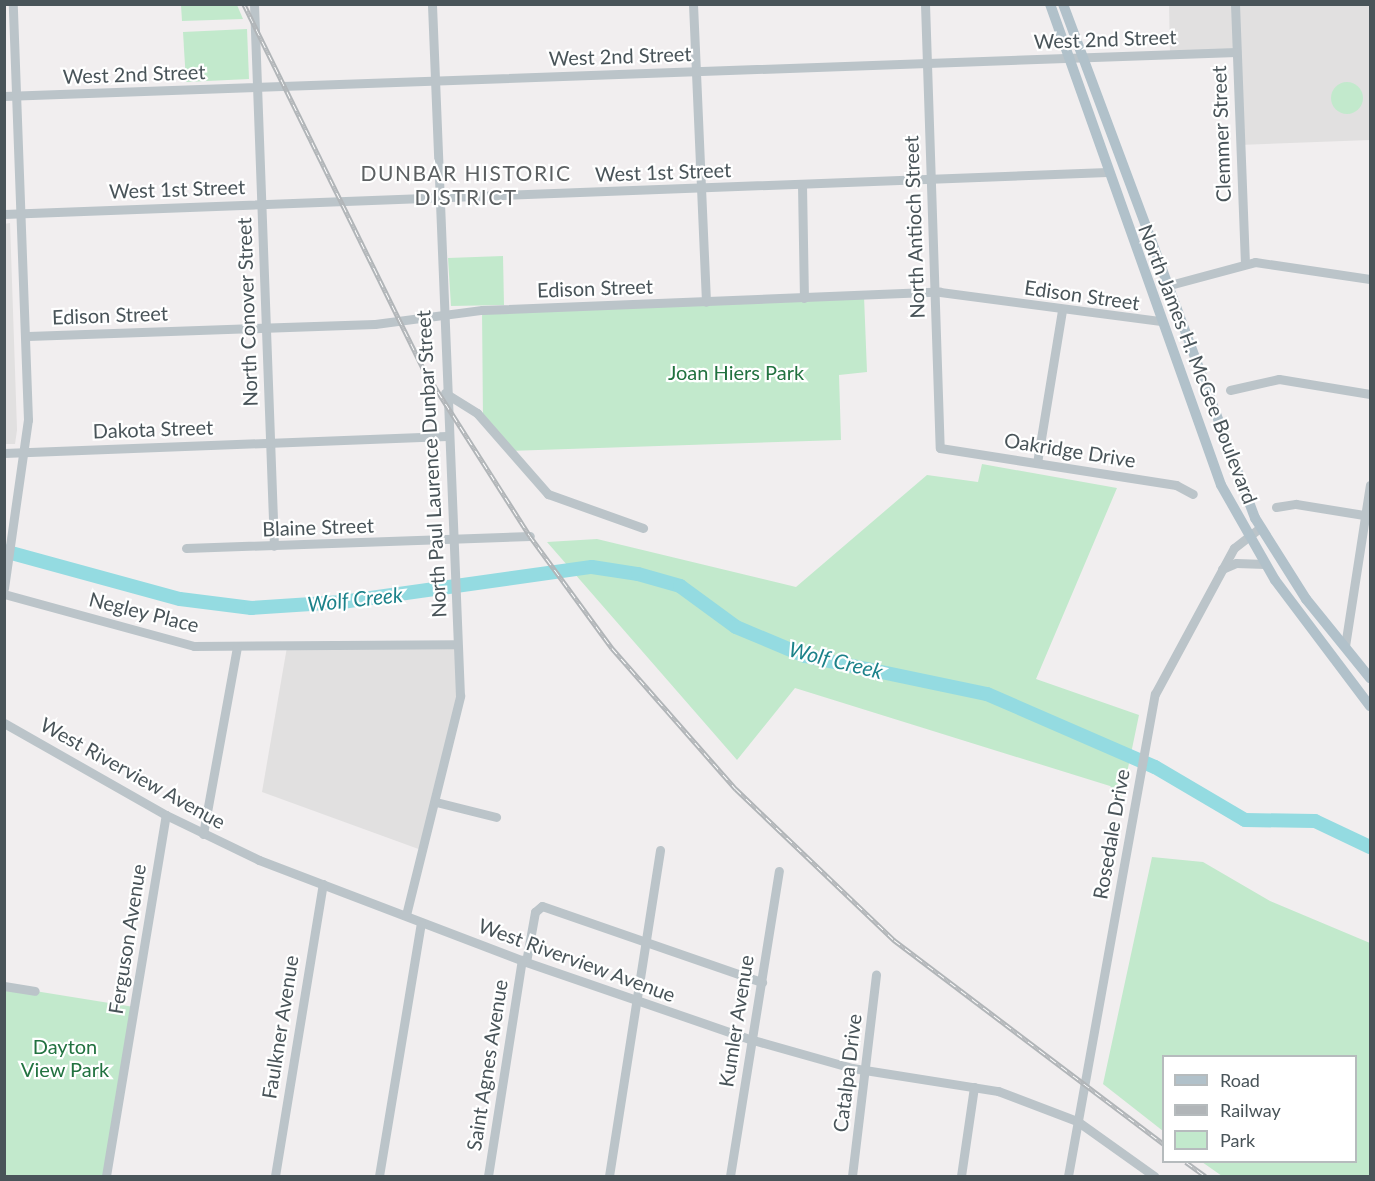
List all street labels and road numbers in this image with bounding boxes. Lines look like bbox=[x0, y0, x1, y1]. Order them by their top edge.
street label: West 2nd Street bbox=[1033, 25, 1177, 53]
street label: West 2nd Street bbox=[548, 42, 692, 70]
street label: West 2nd Street bbox=[62, 60, 206, 88]
street label: Clemmer Street bbox=[1207, 65, 1235, 203]
street label: North Antioch Street bbox=[899, 135, 929, 319]
street label: West 1st Street bbox=[594, 158, 732, 186]
street label: West 1st Street bbox=[108, 175, 246, 203]
street label: North Conover Street bbox=[232, 217, 262, 407]
street label: North James H. McGee Boulevard bbox=[1133, 221, 1263, 507]
street label: Edison Street bbox=[537, 274, 653, 302]
street label: Edison Street bbox=[1023, 275, 1141, 315]
street label: Edison Street bbox=[52, 301, 168, 329]
street label: North Paul Laurence Dunbar Street bbox=[411, 309, 451, 619]
street label: Dakota Street bbox=[92, 415, 214, 443]
street label: Oakridge Drive bbox=[1003, 428, 1137, 472]
street label: Blaine Street bbox=[262, 513, 374, 541]
street label: Negley Place bbox=[86, 587, 202, 637]
street label: West Riverview Avenue bbox=[36, 712, 230, 834]
street label: Rosedale Drive bbox=[1088, 767, 1134, 901]
street label: Ferguson Avenue bbox=[103, 862, 151, 1016]
street label: West Riverview Avenue bbox=[475, 913, 679, 1007]
street label: Faulkner Avenue bbox=[257, 953, 303, 1101]
street label: Kumler Avenue bbox=[714, 953, 758, 1089]
street label: Saint Agnes Avenue bbox=[462, 977, 512, 1153]
street label: Catalpa Drive bbox=[828, 1013, 866, 1133]

